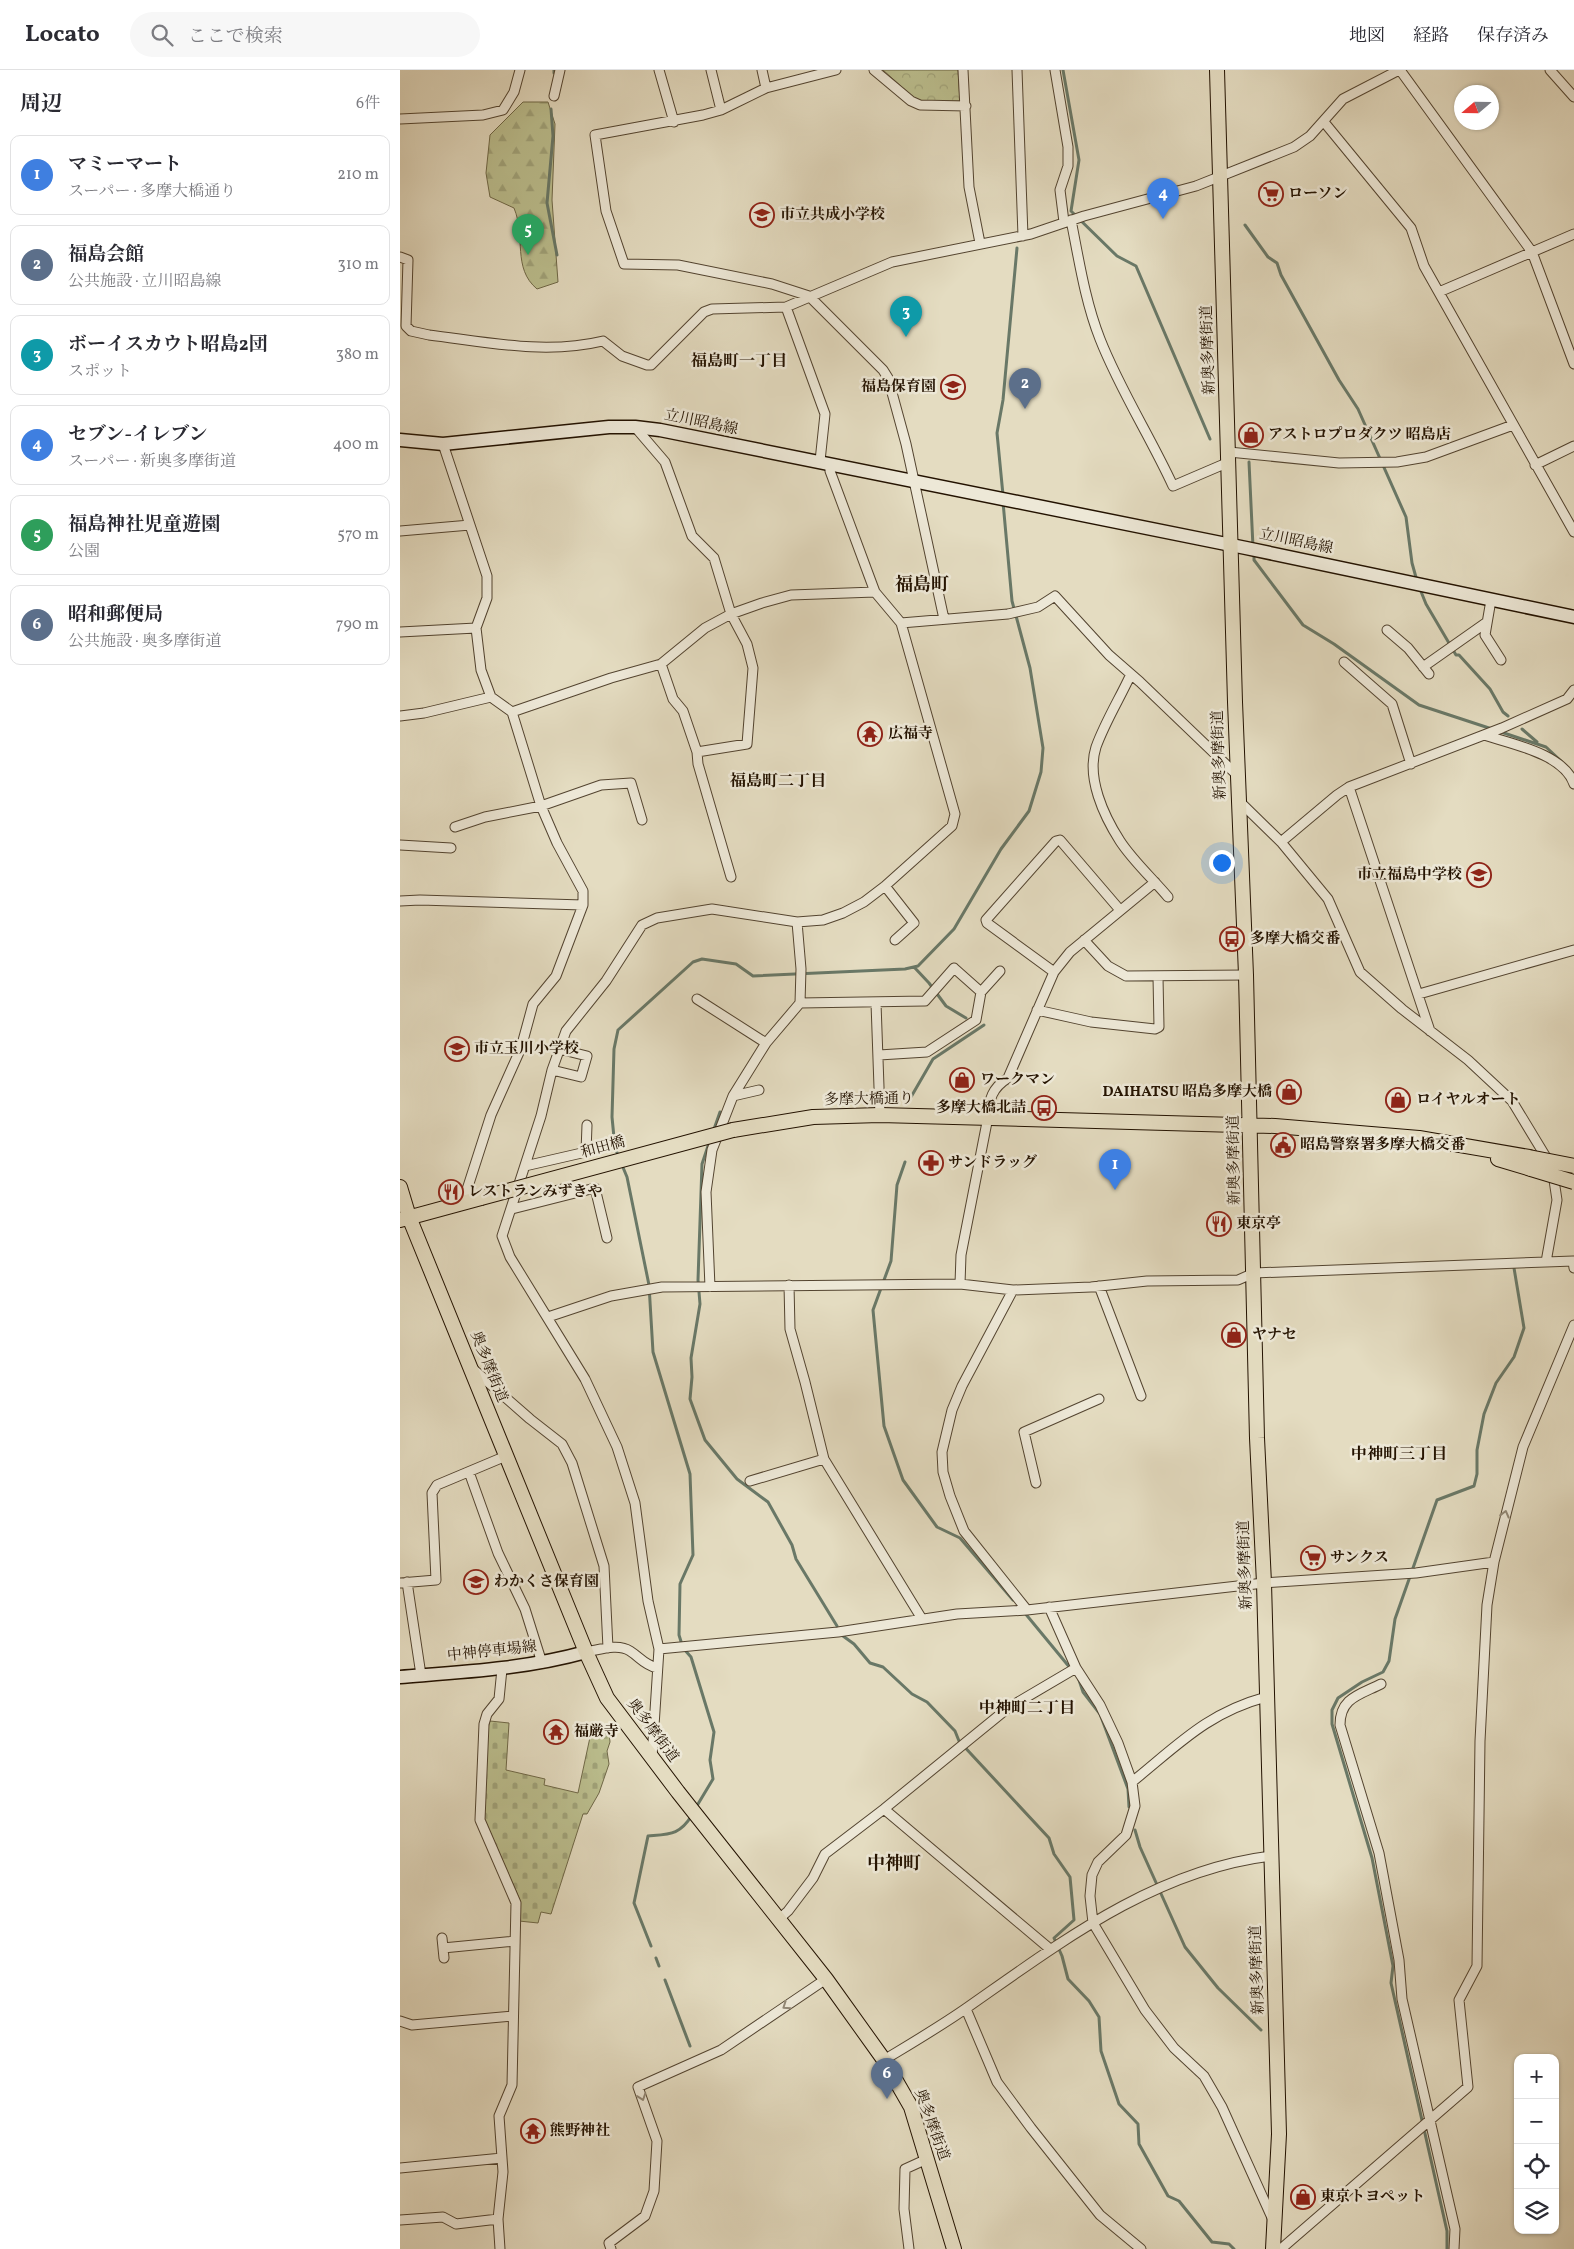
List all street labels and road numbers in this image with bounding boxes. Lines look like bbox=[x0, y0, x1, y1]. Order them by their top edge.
street label: 新奥多摩街道 bbox=[1197, 305, 1221, 395]
street label: 立川昭島線 bbox=[662, 405, 740, 441]
street label: 立川昭島線 bbox=[1257, 524, 1335, 560]
street label: 新奥多摩街道 bbox=[1208, 710, 1232, 800]
street label: 多摩大橋通り bbox=[824, 1089, 914, 1111]
street label: 新奥多摩街道 bbox=[1224, 1115, 1246, 1205]
street label: 和田橋 bbox=[579, 1132, 627, 1164]
street label: 奥多摩街道 bbox=[464, 1328, 512, 1406]
street label: 新奥多摩街道 bbox=[1234, 1520, 1258, 1610]
street label: 中神停車場線 bbox=[446, 1637, 538, 1667]
street label: 奥多摩街道 bbox=[621, 1695, 683, 1767]
street label: 新奥多摩街道 bbox=[1246, 1925, 1270, 2015]
street label: 奥多摩街道 bbox=[908, 2086, 954, 2164]

